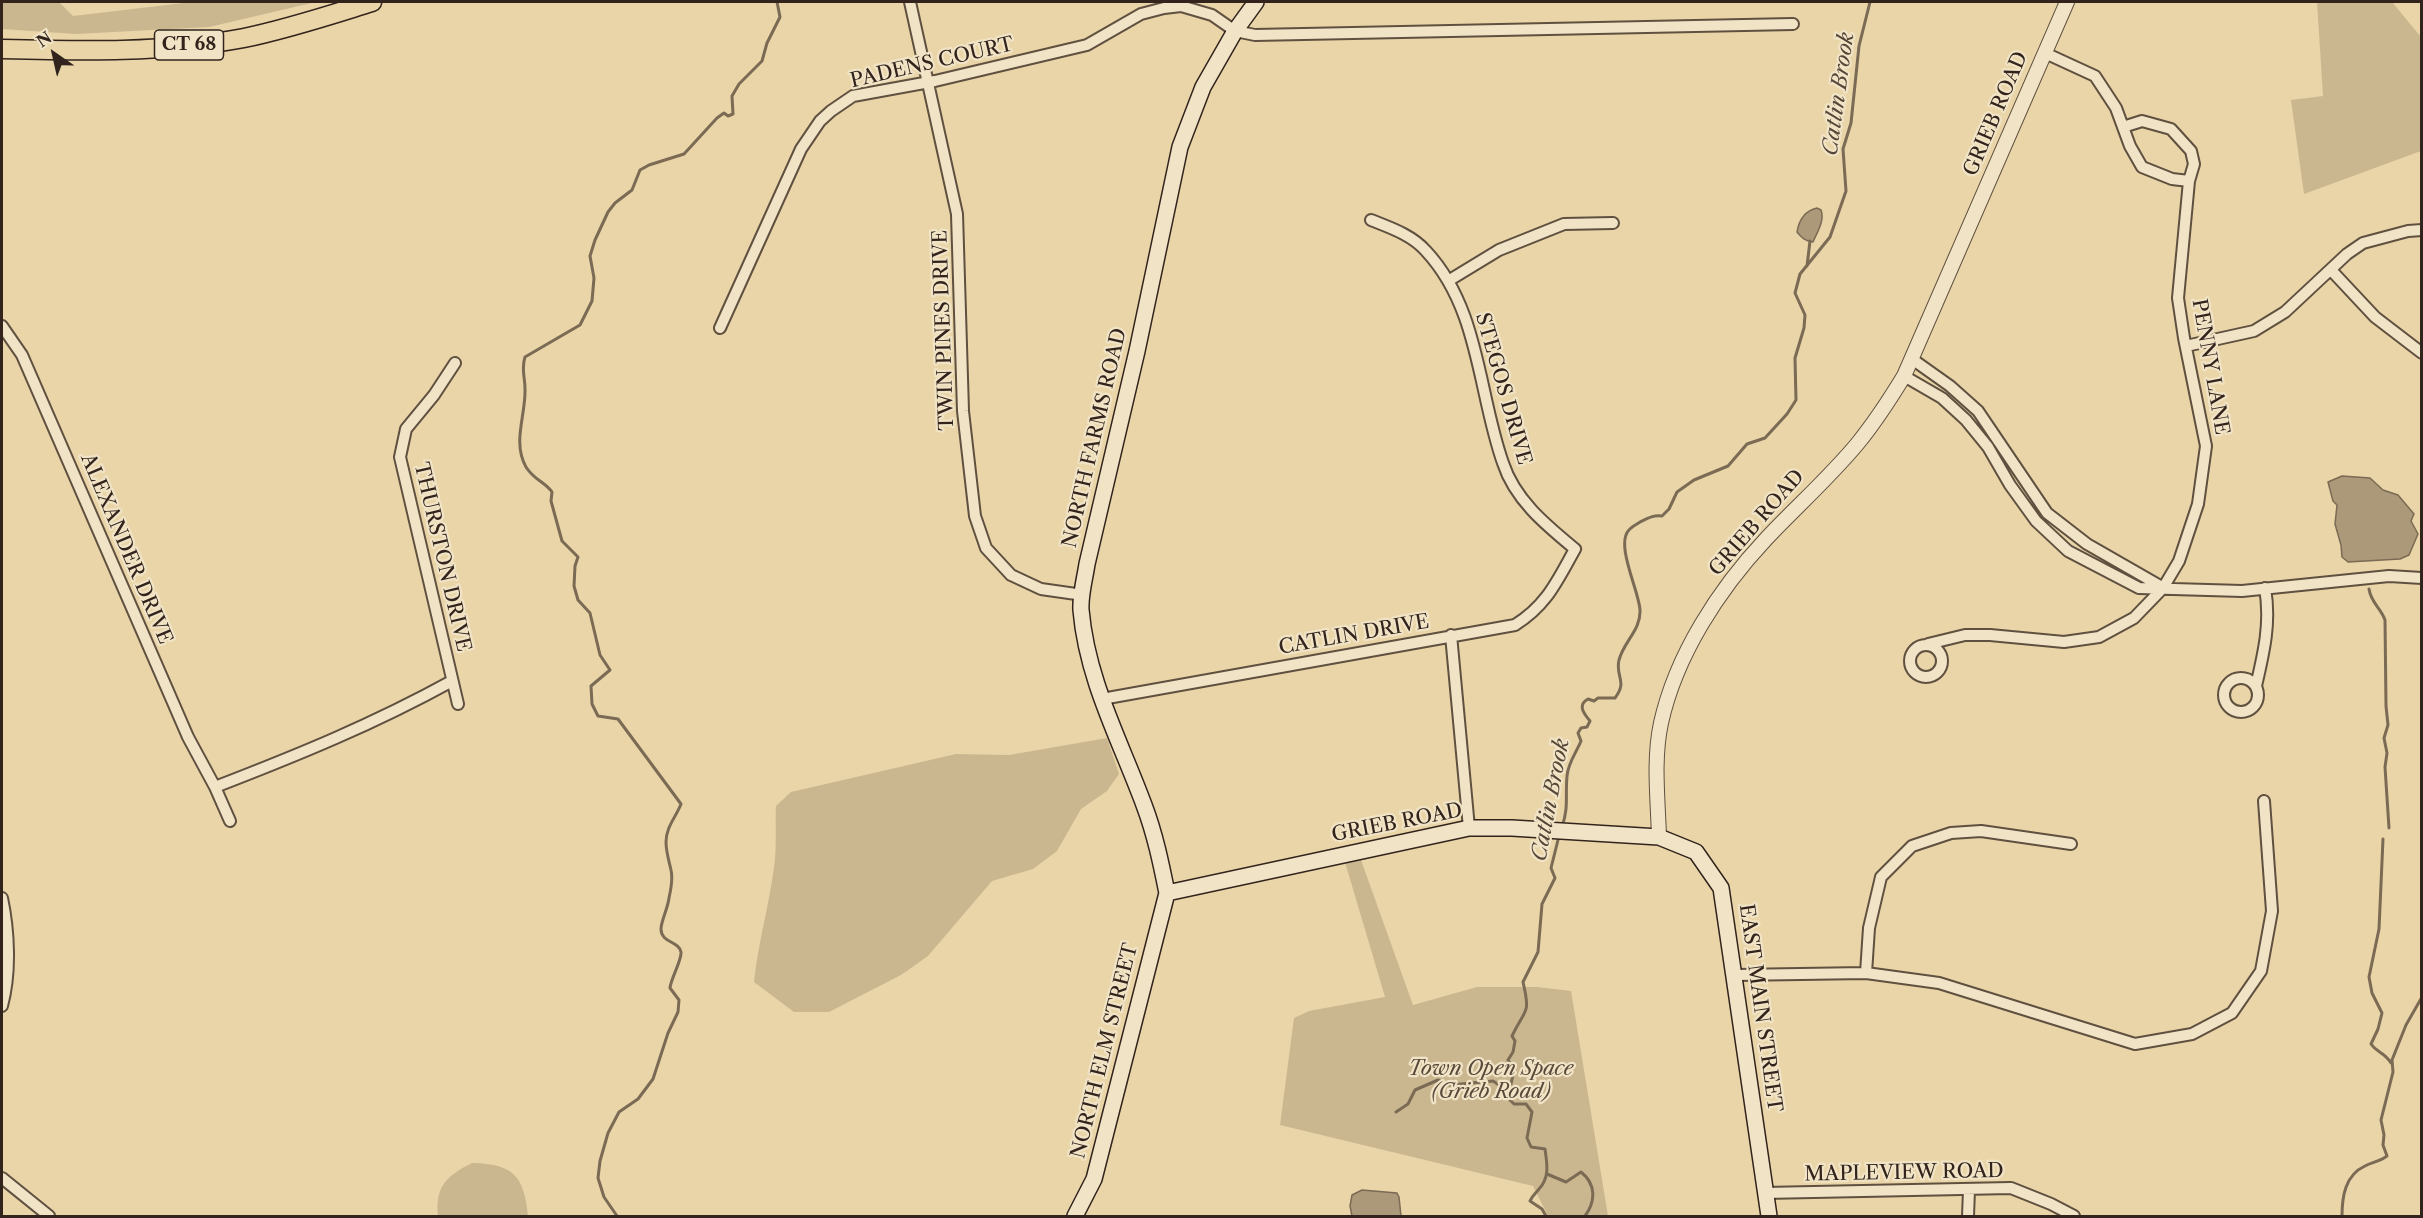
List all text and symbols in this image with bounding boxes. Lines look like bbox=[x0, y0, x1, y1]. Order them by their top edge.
north arrow bbox=[24, 24, 84, 84]
text: N bbox=[33, 27, 55, 51]
road number: CT 68 bbox=[154, 30, 224, 60]
water label: Catlin Brook bbox=[1818, 31, 1860, 157]
street label: PADENS COURT bbox=[848, 33, 1016, 93]
street label: GRIEB ROAD bbox=[1959, 48, 2033, 180]
street label: TWIN PINES DRIVE bbox=[929, 229, 959, 431]
street label: PENNY LANE bbox=[2186, 297, 2234, 437]
street label: STEGOS DRIVE bbox=[1470, 310, 1536, 468]
street label: NORTH FARMS ROAD bbox=[1058, 326, 1132, 550]
street label: ALEXANDER DRIVE bbox=[75, 450, 177, 648]
street label: THURSTON DRIVE bbox=[409, 460, 475, 654]
street label: GRIEB ROAD bbox=[1704, 465, 1810, 581]
street label: CATLIN DRIVE bbox=[1277, 610, 1431, 660]
water label: Catlin Brook bbox=[1527, 737, 1575, 863]
street label: GRIEB ROAD bbox=[1330, 799, 1464, 847]
street label: EAST MAIN STREET bbox=[1734, 903, 1786, 1113]
street label: NORTH ELM STREET bbox=[1067, 941, 1143, 1161]
park label: Town Open Space (Grieb Road) bbox=[1409, 1057, 1573, 1104]
street label: MAPLEVIEW ROAD bbox=[1804, 1159, 2004, 1187]

